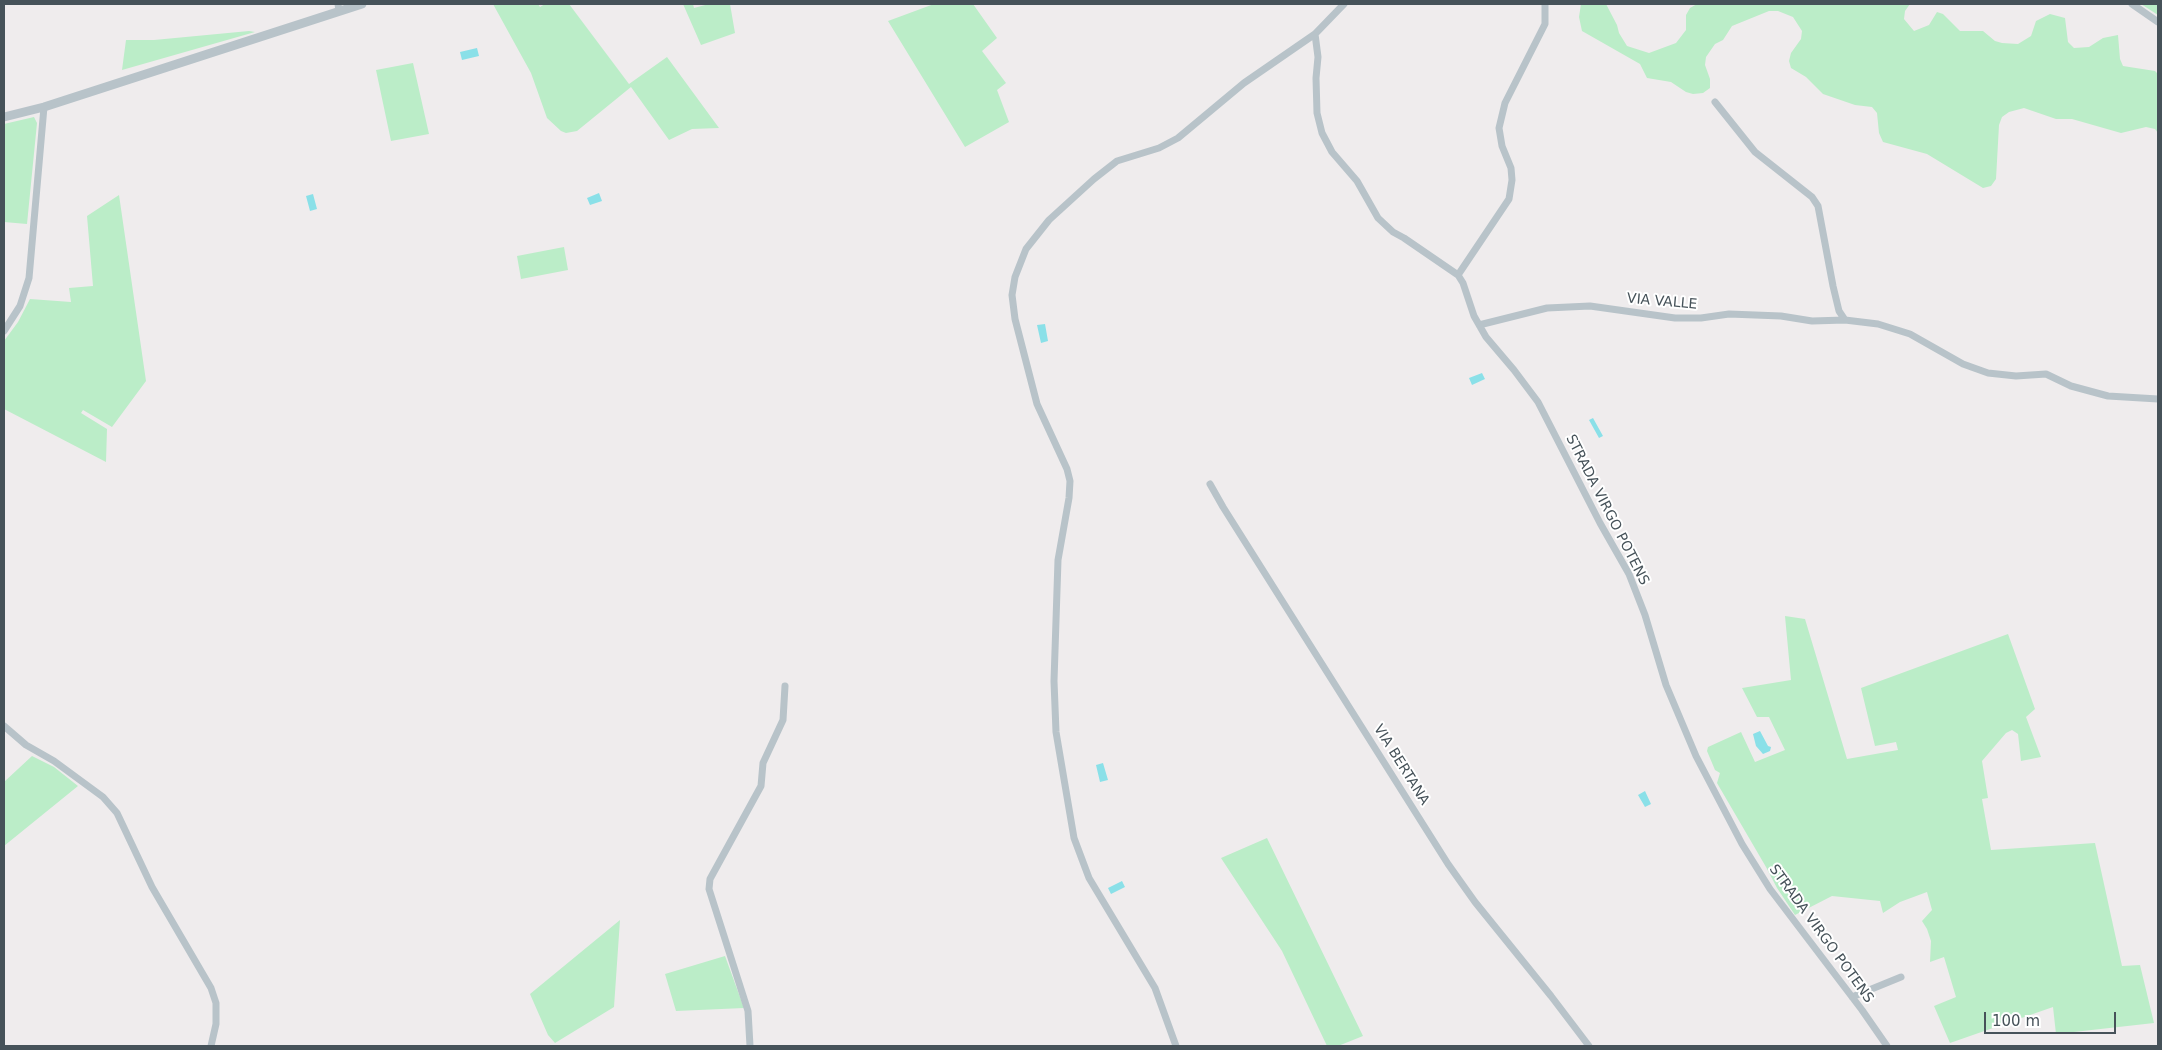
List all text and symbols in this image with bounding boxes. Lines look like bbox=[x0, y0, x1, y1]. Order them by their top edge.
street label: VIA VALLE bbox=[1626, 291, 1698, 313]
street label: STRADA VIRGO POTENS bbox=[1562, 432, 1652, 588]
street label: VIA BERTANA bbox=[1370, 722, 1432, 808]
street label: STRADA VIRGO POTENS bbox=[1765, 862, 1877, 1006]
scale bar bbox=[1987, 1002, 2120, 1034]
text: 100 m bbox=[1992, 1012, 2040, 1030]

